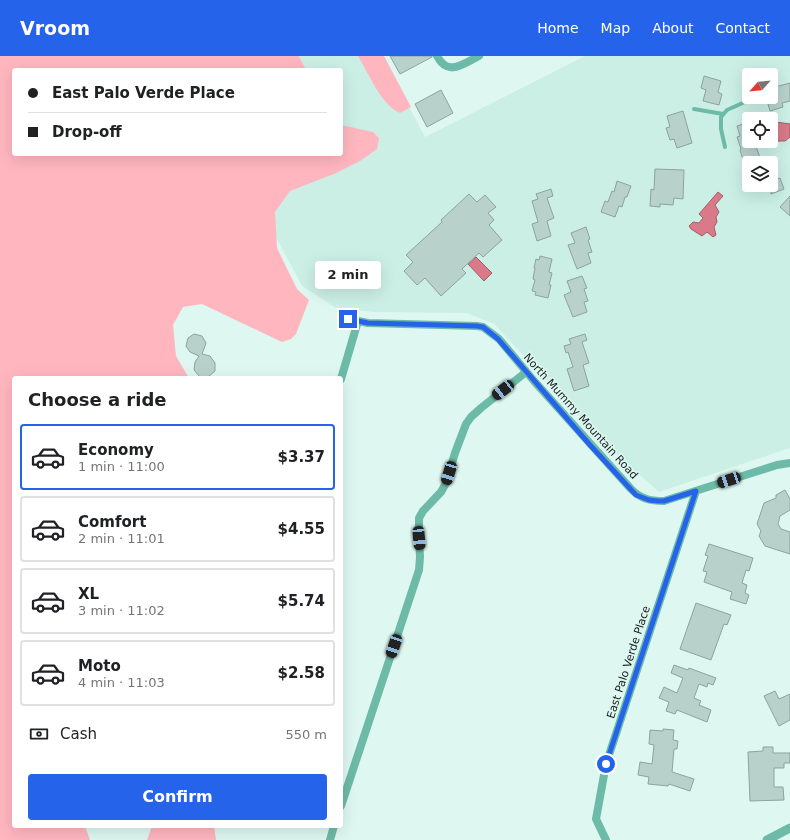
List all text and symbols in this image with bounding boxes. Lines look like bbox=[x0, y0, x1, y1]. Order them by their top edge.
text: Vroom bbox=[20, 17, 90, 39]
text: Home bbox=[537, 20, 579, 36]
text: Map bbox=[601, 20, 630, 36]
text: About bbox=[652, 20, 694, 36]
text: Contact bbox=[716, 20, 770, 36]
north arrow bbox=[742, 68, 778, 104]
map controls bbox=[742, 68, 778, 192]
text: East Palo Verde Place bbox=[52, 84, 235, 102]
button: locate bbox=[742, 112, 778, 148]
text: Drop-off bbox=[52, 123, 122, 141]
button: layers bbox=[742, 156, 778, 192]
callout: 2 min bbox=[315, 261, 381, 289]
text: 2 min bbox=[328, 267, 368, 282]
route end bbox=[339, 310, 357, 328]
street label: North Mummy Mountain Road bbox=[521, 351, 641, 482]
car bbox=[490, 378, 516, 402]
text: Choose a ride bbox=[28, 389, 167, 410]
icon: car bbox=[30, 439, 66, 475]
text: Economy bbox=[78, 441, 154, 459]
text: $3.37 bbox=[278, 448, 325, 466]
text: 1 min · 11:00 bbox=[78, 459, 165, 474]
car bbox=[440, 460, 458, 486]
car bbox=[716, 471, 742, 489]
icon: car bbox=[30, 511, 66, 547]
text: Comfort bbox=[78, 513, 146, 531]
text: $4.55 bbox=[278, 520, 325, 538]
car bbox=[412, 526, 426, 550]
text: 2 min · 11:01 bbox=[78, 531, 165, 546]
icon: car bbox=[30, 583, 66, 619]
text: XL bbox=[78, 585, 99, 603]
text: $5.74 bbox=[278, 592, 325, 610]
text: 3 min · 11:02 bbox=[78, 603, 165, 618]
street label: East Palo Verde Place bbox=[604, 604, 653, 720]
car bbox=[384, 633, 404, 659]
icon: car bbox=[30, 655, 66, 691]
text: Moto bbox=[78, 657, 121, 675]
text: $2.58 bbox=[278, 664, 325, 682]
text: 4 min · 11:03 bbox=[78, 675, 165, 690]
icon: cash bbox=[28, 723, 50, 745]
text: Cash bbox=[60, 725, 97, 743]
text: 550 m bbox=[285, 727, 327, 742]
route start bbox=[597, 755, 615, 773]
button: Confirm bbox=[28, 774, 327, 820]

